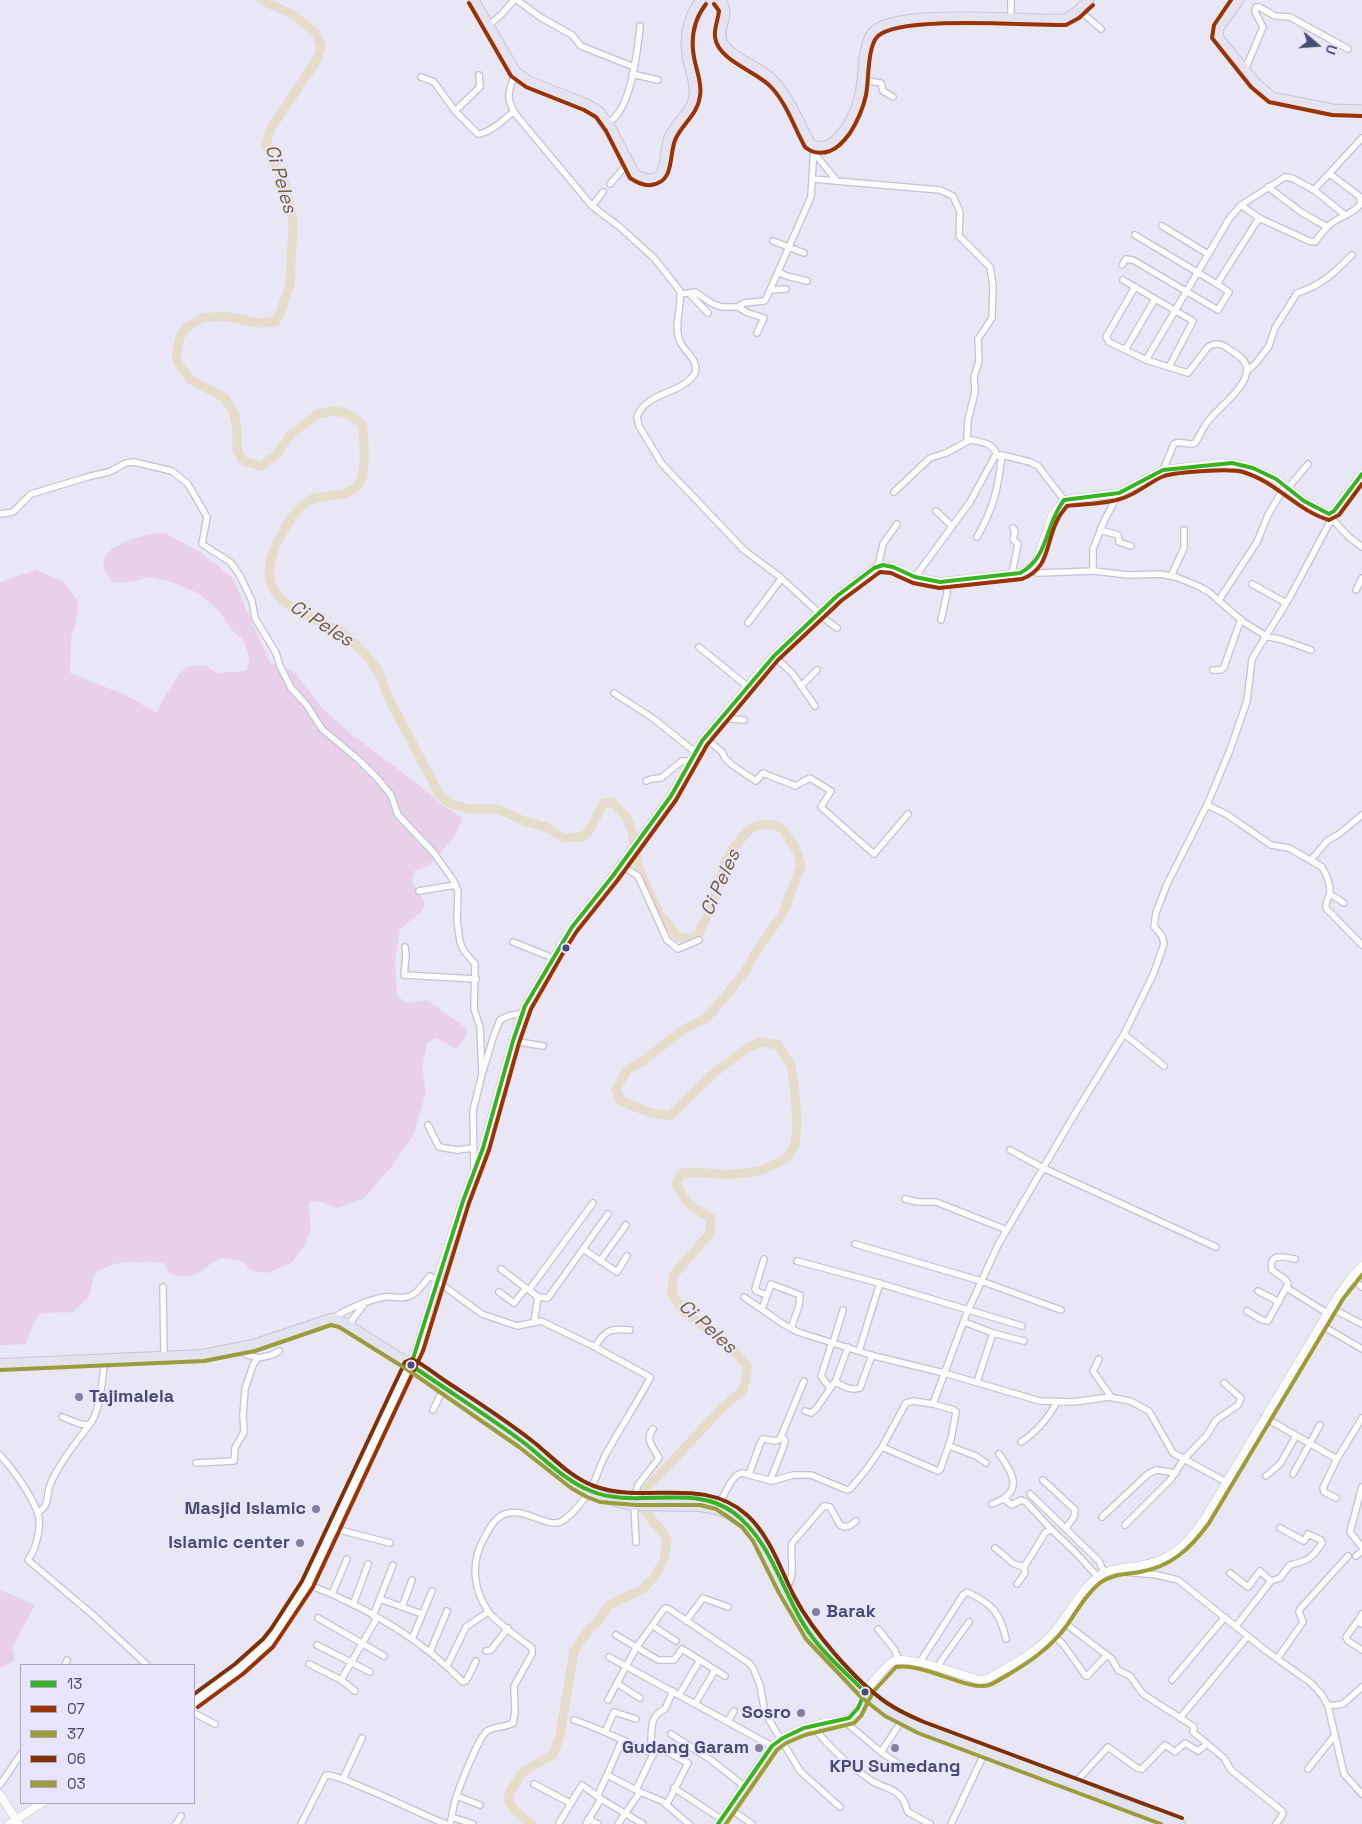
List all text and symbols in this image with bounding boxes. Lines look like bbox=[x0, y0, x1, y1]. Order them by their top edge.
north arrow bbox=[1292, 20, 1342, 70]
text: U bbox=[1321, 42, 1341, 57]
water label: Ci Peles bbox=[259, 142, 301, 216]
water label: Ci Peles bbox=[285, 596, 357, 652]
water label: Ci Peles bbox=[696, 846, 746, 920]
unlabelled marker bbox=[561, 943, 571, 953]
water label: Ci Peles bbox=[673, 1295, 741, 1359]
unlabelled marker bbox=[406, 1360, 416, 1370]
place label: Tajimalela bbox=[89, 1386, 174, 1408]
marker: Tajimalela bbox=[73, 1391, 85, 1403]
place label: Masjid Islamic bbox=[185, 1498, 306, 1520]
marker: Masjid Islamic bbox=[310, 1503, 322, 1515]
place label: Islamic center bbox=[168, 1532, 290, 1554]
marker: Islamic center bbox=[294, 1537, 306, 1549]
place label: Barak bbox=[826, 1601, 876, 1623]
marker: Barak bbox=[810, 1606, 822, 1618]
legend bbox=[20, 1664, 195, 1804]
text: 13 bbox=[67, 1674, 82, 1693]
unlabelled marker bbox=[860, 1687, 870, 1697]
text: 07 bbox=[67, 1699, 85, 1718]
place label: Sosro bbox=[742, 1702, 791, 1724]
marker: Sosro bbox=[795, 1707, 807, 1719]
text: 37 bbox=[67, 1724, 85, 1743]
place label: Gudang Garam bbox=[622, 1737, 749, 1759]
marker: Gudang Garam bbox=[753, 1742, 765, 1754]
marker: KPU Sumedang bbox=[889, 1742, 901, 1754]
text: 06 bbox=[67, 1749, 86, 1768]
place label: KPU Sumedang bbox=[829, 1756, 961, 1778]
text: 03 bbox=[67, 1774, 86, 1793]

